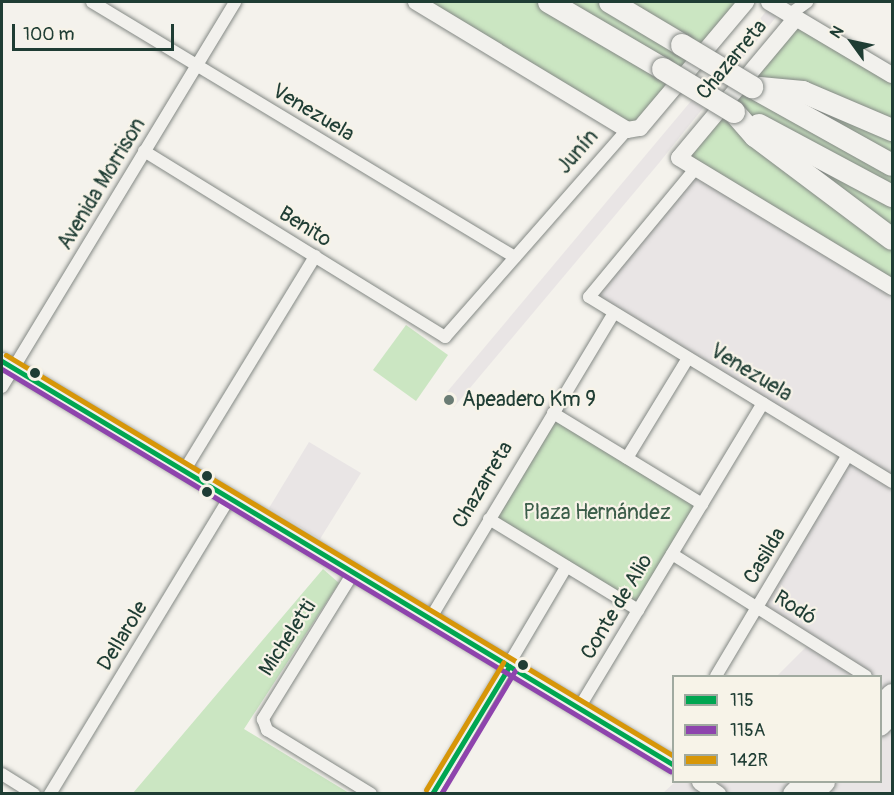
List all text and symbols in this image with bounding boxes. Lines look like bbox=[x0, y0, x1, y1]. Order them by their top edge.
scale bar bbox=[15, 12, 177, 50]
north arrow bbox=[822, 12, 882, 72]
street label: Chazarreta bbox=[691, 15, 773, 105]
text: N bbox=[826, 22, 848, 42]
text: 100 m bbox=[23, 23, 75, 46]
street label: Venezuela bbox=[267, 79, 359, 147]
street label: Avenida Morrison bbox=[53, 113, 151, 255]
street label: Junín bbox=[552, 125, 604, 179]
street label: Benito bbox=[274, 201, 336, 253]
street label: Venezuela bbox=[705, 339, 797, 407]
unlabelled marker bbox=[29, 367, 41, 379]
place label: Apeadero Km 9 bbox=[462, 387, 596, 413]
marker: Apeadero Km 9 bbox=[440, 391, 458, 409]
street label: Chazarreta bbox=[447, 437, 519, 533]
unlabelled marker bbox=[201, 470, 213, 482]
unlabelled marker bbox=[201, 486, 213, 498]
park label: Plaza Hernández bbox=[523, 500, 671, 526]
street label: Casilda bbox=[739, 523, 791, 589]
street label: Conte de Alio bbox=[576, 550, 658, 664]
street label: Rodó bbox=[769, 585, 821, 631]
street label: Micheletti bbox=[254, 595, 322, 681]
street label: Dellarole bbox=[92, 597, 154, 675]
unlabelled marker bbox=[517, 659, 529, 671]
legend bbox=[672, 675, 882, 783]
text: 115 bbox=[730, 689, 754, 712]
text: 115A bbox=[730, 719, 766, 742]
text: 142R bbox=[730, 749, 768, 772]

